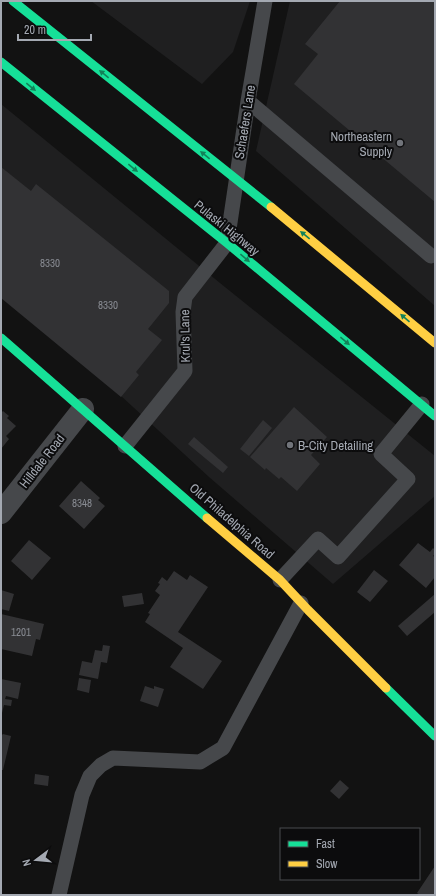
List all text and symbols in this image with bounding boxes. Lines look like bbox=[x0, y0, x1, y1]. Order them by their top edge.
scale bar bbox=[18, 16, 91, 42]
text: 20 m bbox=[24, 22, 46, 38]
one-way arrow bbox=[98, 69, 109, 78]
one-way arrow bbox=[26, 82, 37, 91]
street label: Schaefers Lane bbox=[231, 84, 259, 160]
place label: Northeastern Supply bbox=[330, 128, 393, 160]
marker: Northeastern Supply bbox=[395, 138, 405, 148]
one-way arrow bbox=[200, 150, 211, 159]
one-way arrow bbox=[127, 164, 138, 172]
street label: Pulaski Highway bbox=[191, 196, 264, 260]
one-way arrow bbox=[299, 231, 310, 240]
one-way arrow bbox=[239, 254, 250, 263]
house number: 8330 bbox=[40, 256, 60, 270]
house number: 8330 bbox=[98, 298, 118, 312]
street label: Krul's Lane bbox=[176, 309, 194, 363]
one-way arrow bbox=[400, 313, 411, 322]
one-way arrow bbox=[340, 337, 351, 346]
street label: Hilldale Road bbox=[16, 431, 68, 491]
place label: B-City Detailing bbox=[298, 437, 373, 454]
marker: B-City Detailing bbox=[285, 440, 295, 450]
street label: Old Philadelphia Road bbox=[186, 479, 278, 563]
house number: 8348 bbox=[72, 496, 92, 510]
house number: 1201 bbox=[11, 625, 31, 639]
legend bbox=[280, 828, 420, 880]
text: Fast bbox=[316, 836, 335, 852]
north arrow bbox=[16, 840, 56, 880]
text: Slow bbox=[316, 856, 338, 872]
text: N bbox=[19, 858, 34, 868]

